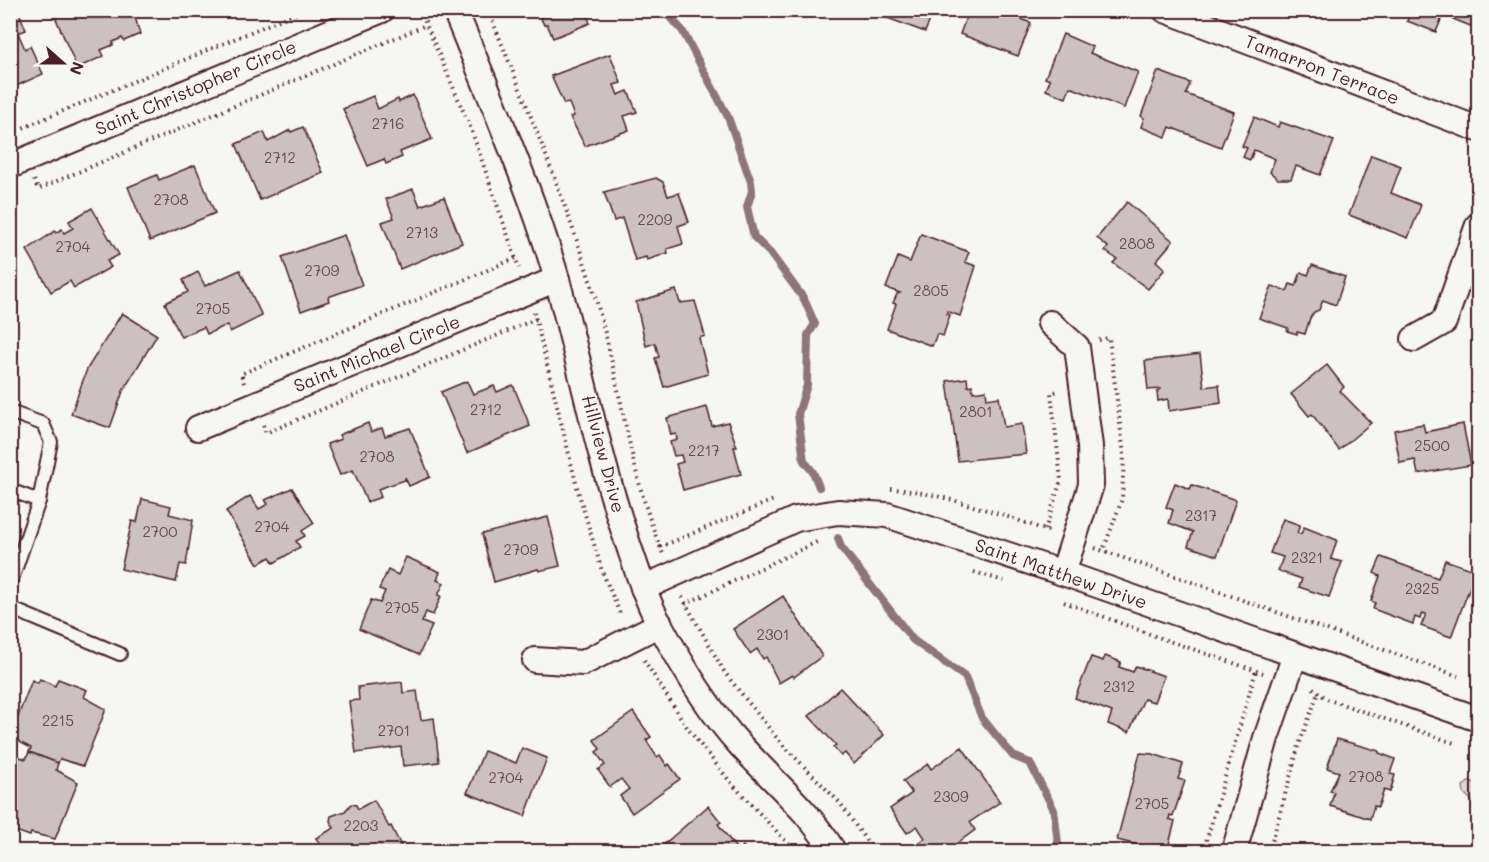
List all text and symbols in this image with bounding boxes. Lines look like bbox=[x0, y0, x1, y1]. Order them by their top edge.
street label: Tamarron Terrace bbox=[1242, 29, 1403, 110]
north arrow bbox=[33, 33, 93, 93]
street label: Saint Christopher Circle bbox=[91, 34, 300, 140]
text: N bbox=[65, 59, 89, 78]
house number: 2716 bbox=[372, 113, 404, 133]
house number: 2712 bbox=[264, 147, 296, 167]
house number: 2708 bbox=[153, 189, 189, 209]
house number: 2209 bbox=[638, 209, 673, 229]
house number: 2713 bbox=[406, 222, 438, 242]
house number: 2808 bbox=[1119, 233, 1155, 253]
house number: 2704 bbox=[56, 236, 91, 256]
house number: 2709 bbox=[305, 260, 340, 280]
house number: 2805 bbox=[913, 280, 949, 300]
house number: 2705 bbox=[196, 298, 230, 318]
street label: Saint Michael Circle bbox=[290, 309, 463, 397]
street label: Hillview Drive bbox=[577, 392, 631, 515]
house number: 2712 bbox=[470, 399, 502, 419]
house number: 2801 bbox=[959, 401, 993, 421]
house number: 2500 bbox=[1414, 435, 1450, 455]
house number: 2217 bbox=[688, 440, 720, 460]
house number: 2708 bbox=[359, 446, 395, 466]
house number: 2317 bbox=[1185, 505, 1217, 525]
house number: 2704 bbox=[255, 516, 290, 536]
house number: 2700 bbox=[142, 521, 178, 541]
street label: Saint Matthew Drive bbox=[972, 532, 1151, 614]
house number: 2709 bbox=[504, 539, 539, 559]
house number: 2321 bbox=[1291, 547, 1323, 567]
house number: 2325 bbox=[1405, 578, 1439, 598]
house number: 2705 bbox=[385, 597, 419, 617]
house number: 2301 bbox=[756, 624, 790, 644]
house number: 2312 bbox=[1103, 676, 1135, 696]
house number: 2215 bbox=[42, 710, 74, 730]
house number: 2701 bbox=[378, 720, 410, 740]
house number: 2708 bbox=[1348, 766, 1384, 786]
house number: 2704 bbox=[489, 767, 524, 787]
house number: 2309 bbox=[933, 786, 969, 806]
house number: 2705 bbox=[1135, 793, 1169, 813]
house number: 2203 bbox=[344, 815, 379, 835]

